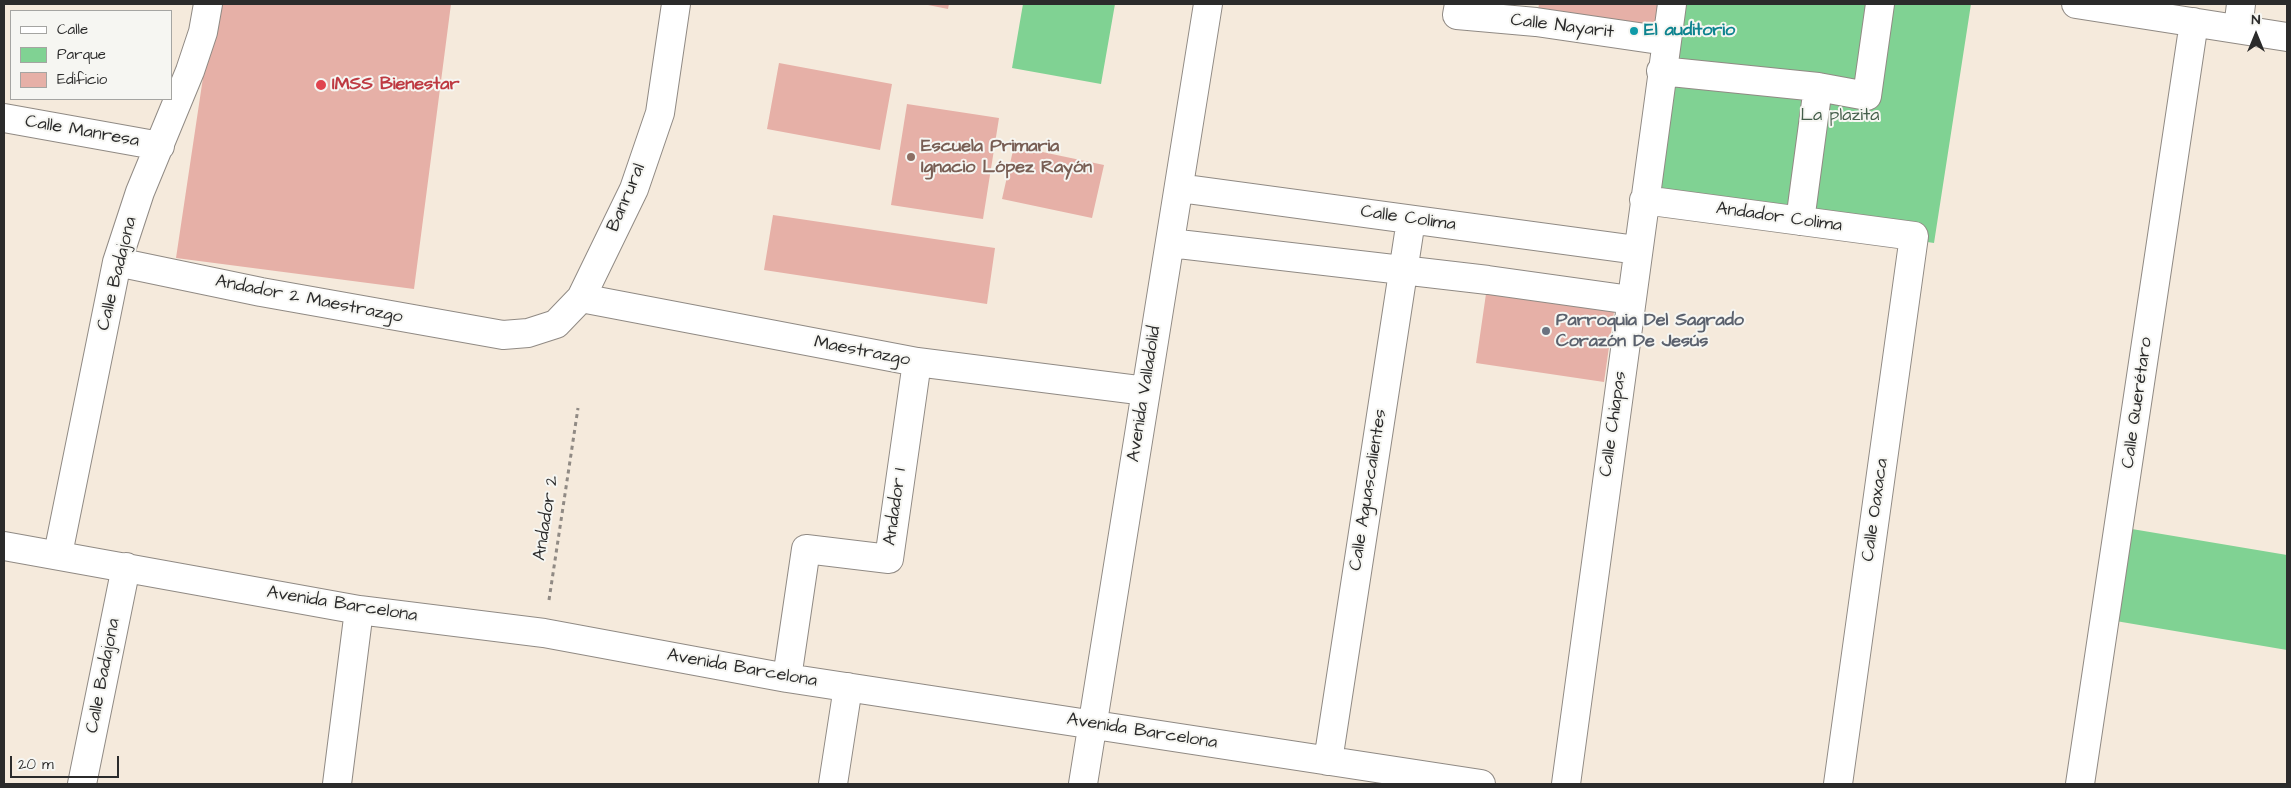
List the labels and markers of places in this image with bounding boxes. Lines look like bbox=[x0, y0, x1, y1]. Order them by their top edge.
place label: El auditorio bbox=[1644, 20, 1735, 42]
marker: El auditorio bbox=[1628, 25, 1640, 37]
place label: IMSS Bienestar bbox=[332, 74, 459, 96]
marker: IMSS Bienestar bbox=[314, 78, 328, 92]
place label: Escuela Primaria Ignacio López Rayón bbox=[921, 136, 1092, 178]
marker: Escuela Primaria Ignacio López Rayón bbox=[905, 151, 917, 163]
place label: Parroquia Del Sagrado Corazón De Jesús bbox=[1556, 310, 1744, 352]
marker: Parroquia Del Sagrado Corazón De Jesús bbox=[1540, 325, 1552, 337]

